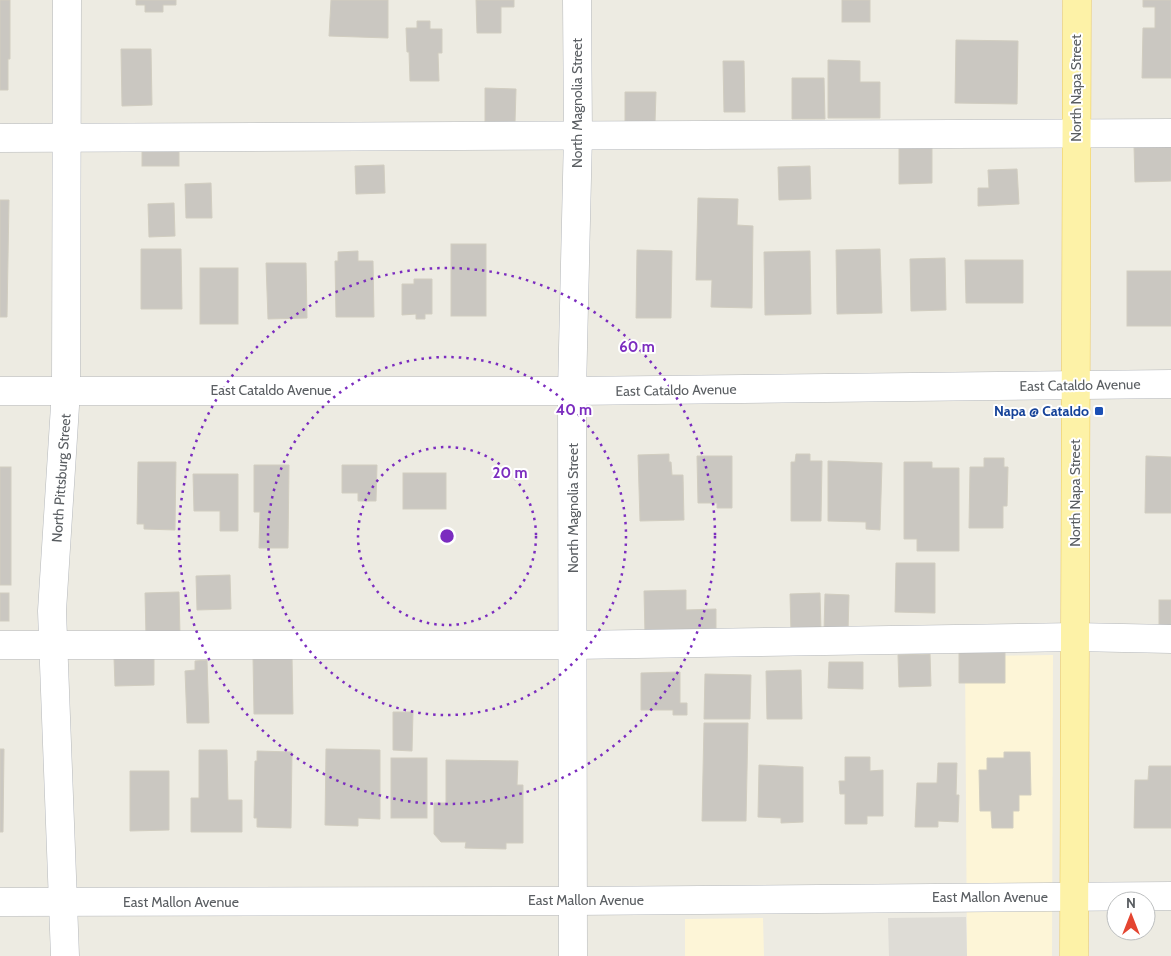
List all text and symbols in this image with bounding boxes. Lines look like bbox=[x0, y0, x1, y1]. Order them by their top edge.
street label: North Napa Street bbox=[1067, 34, 1085, 142]
street label: North Magnolia Street bbox=[568, 38, 586, 168]
text: 60 m bbox=[619, 338, 655, 356]
street label: East Cataldo Avenue bbox=[1019, 375, 1141, 395]
street label: East Cataldo Avenue bbox=[615, 380, 737, 400]
street label: East Cataldo Avenue bbox=[210, 381, 332, 399]
text: 40 m bbox=[556, 401, 592, 419]
place label: Napa @ Cataldo bbox=[994, 402, 1089, 420]
marker: Napa @ Cataldo bbox=[1093, 405, 1105, 417]
street label: North Pittsburg Street bbox=[48, 413, 74, 543]
street label: North Napa Street bbox=[1066, 439, 1084, 547]
street label: North Magnolia Street bbox=[564, 443, 582, 573]
text: 20 m bbox=[493, 464, 527, 482]
centre of rings bbox=[438, 527, 456, 545]
street label: East Mallon Avenue bbox=[932, 888, 1048, 906]
street label: East Mallon Avenue bbox=[528, 891, 644, 909]
north arrow bbox=[1106, 891, 1156, 941]
street label: East Mallon Avenue bbox=[123, 893, 239, 911]
text: N bbox=[1126, 894, 1136, 912]

